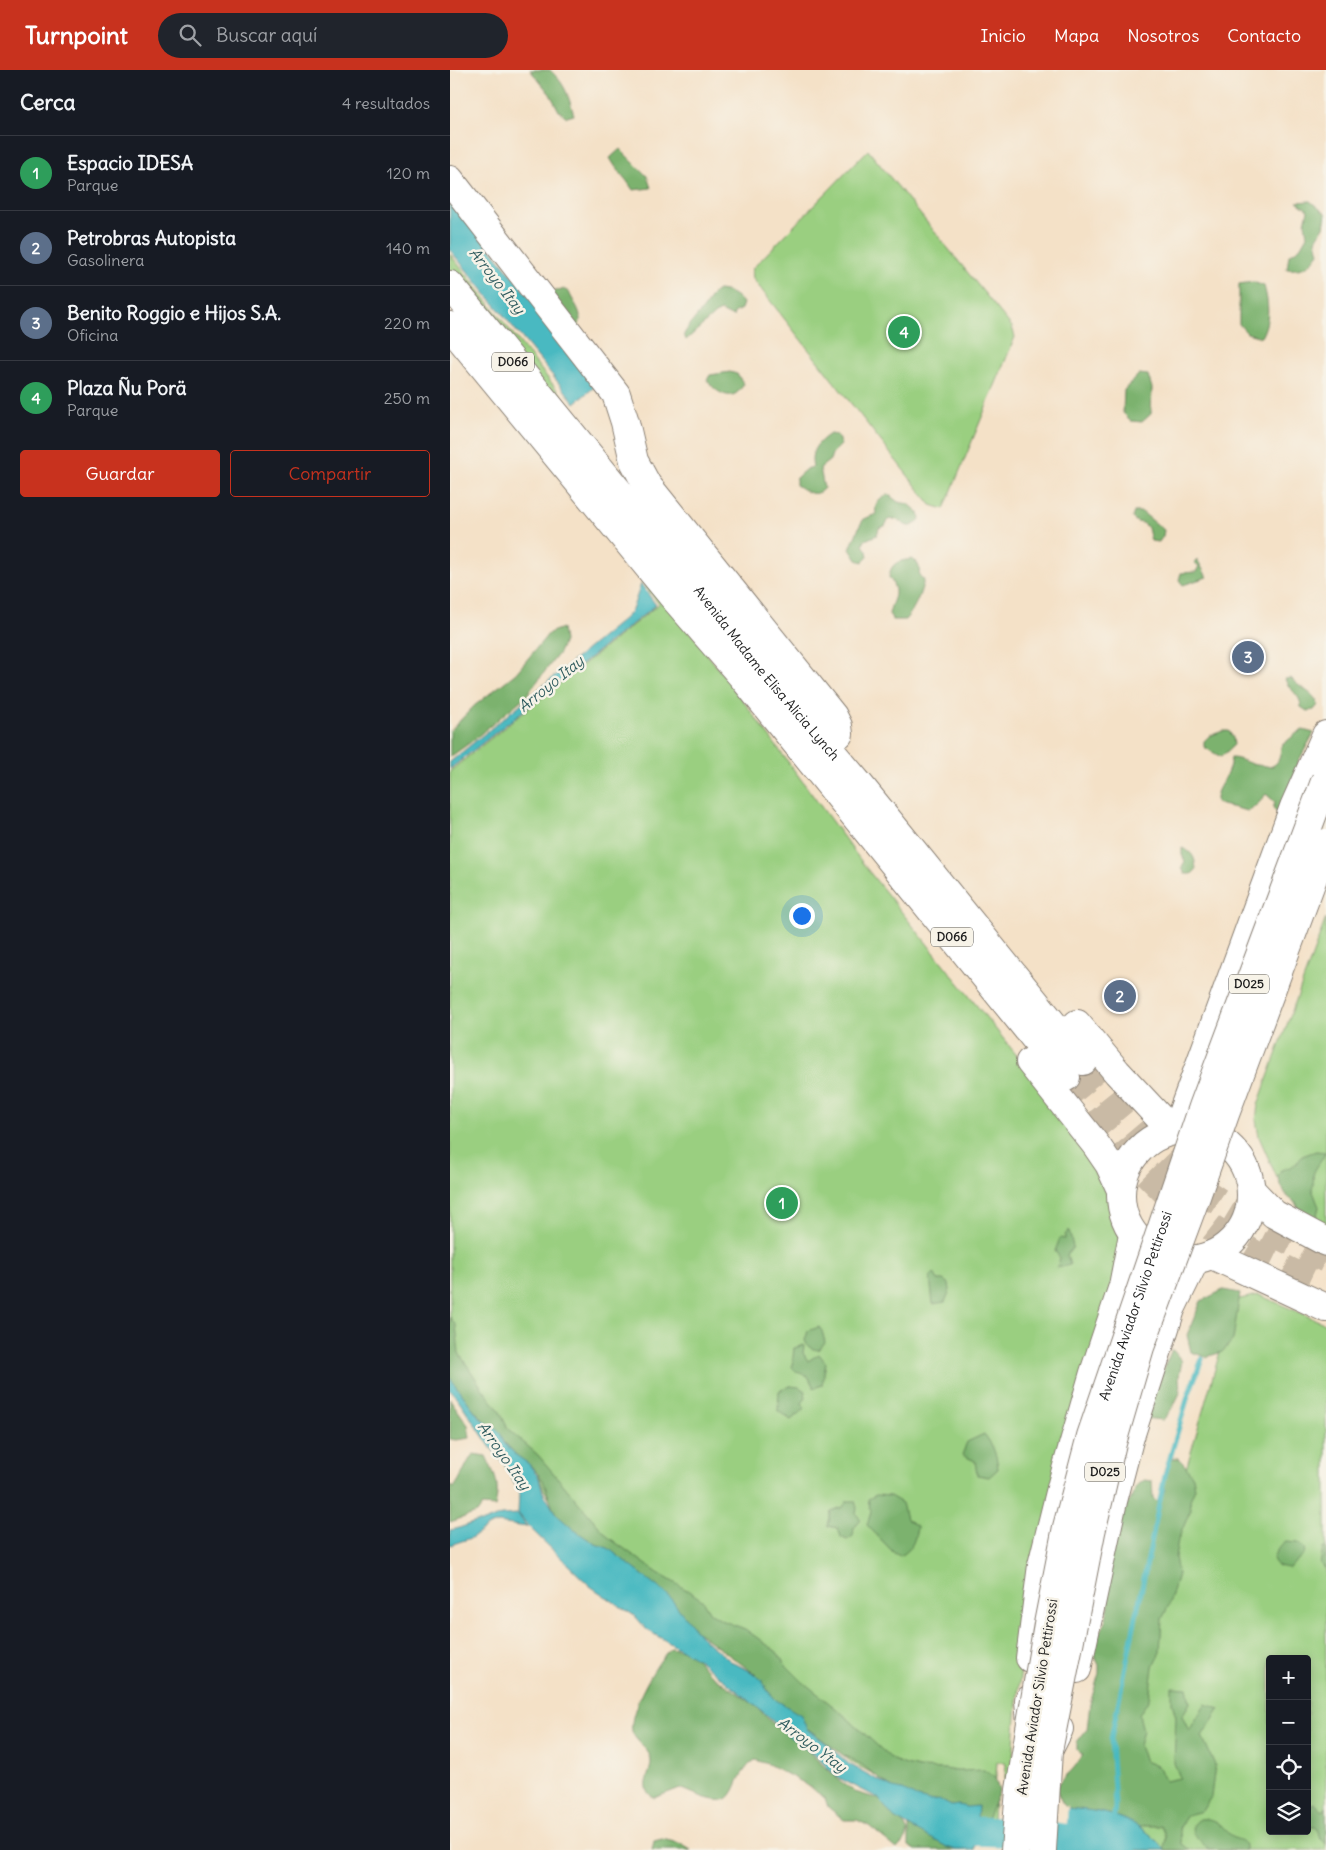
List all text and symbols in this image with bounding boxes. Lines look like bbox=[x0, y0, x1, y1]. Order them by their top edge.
search box bbox=[158, 13, 508, 58]
text: Turnpoint bbox=[25, 20, 128, 50]
icon: search bbox=[176, 21, 204, 49]
text: Buscar aquí bbox=[216, 23, 317, 47]
text: Inicio bbox=[980, 24, 1026, 47]
text: Mapa bbox=[1054, 24, 1099, 47]
text: Nosotros bbox=[1127, 24, 1199, 47]
text: Contacto bbox=[1227, 24, 1301, 47]
text: Cerca bbox=[20, 89, 75, 116]
text: 4 resultados bbox=[342, 93, 430, 113]
text: Espacio IDESA bbox=[67, 151, 193, 175]
text: 1 bbox=[33, 163, 39, 183]
text: 120 m bbox=[387, 163, 430, 183]
text: Parque bbox=[67, 175, 118, 195]
text: Petrobras Autopista bbox=[67, 226, 236, 250]
text: 2 bbox=[32, 238, 40, 258]
text: 140 m bbox=[386, 238, 430, 258]
water label: Arroyo Itay bbox=[466, 244, 530, 319]
text: Gasolinera bbox=[67, 250, 145, 270]
text: Benito Roggio e Hijos S.A. bbox=[67, 301, 281, 325]
text: 3 bbox=[31, 313, 41, 333]
text: 220 m bbox=[384, 313, 430, 333]
pin: 4 bbox=[888, 313, 920, 351]
text: Oficina bbox=[67, 325, 118, 345]
road number: D066 bbox=[492, 352, 534, 372]
text: Plaza Ñu Porä bbox=[67, 376, 187, 400]
text: 4 bbox=[31, 388, 41, 408]
text: 250 m bbox=[384, 388, 430, 408]
text: Parque bbox=[67, 400, 118, 420]
button: Guardar bbox=[20, 450, 220, 497]
button: Compartir bbox=[230, 450, 430, 497]
street label: Avenida Madame Elisa Alicia Lynch bbox=[690, 582, 844, 764]
pin: 3 bbox=[1232, 638, 1264, 676]
water label: Arroyo Itay bbox=[514, 650, 588, 716]
your location bbox=[789, 903, 815, 929]
road number: D066 bbox=[931, 928, 973, 946]
road number: D025 bbox=[1229, 974, 1269, 994]
pin: 2 bbox=[1104, 977, 1136, 1015]
pin: 1 bbox=[766, 1184, 798, 1222]
street label: Avenida Aviador Silvio Pettirossi bbox=[1095, 1209, 1176, 1403]
water label: Arroyo Itay bbox=[474, 1418, 536, 1495]
road number: D025 bbox=[1085, 1462, 1125, 1481]
street label: Avenida Aviador Silvio Pettirossi bbox=[1013, 1598, 1061, 1796]
map controls bbox=[1266, 1655, 1311, 1835]
button: + bbox=[1266, 1655, 1311, 1700]
button: − bbox=[1266, 1700, 1311, 1745]
water label: Arroyo Ytay bbox=[774, 1713, 851, 1777]
button: locate bbox=[1266, 1745, 1311, 1790]
button: layers bbox=[1266, 1790, 1311, 1835]

